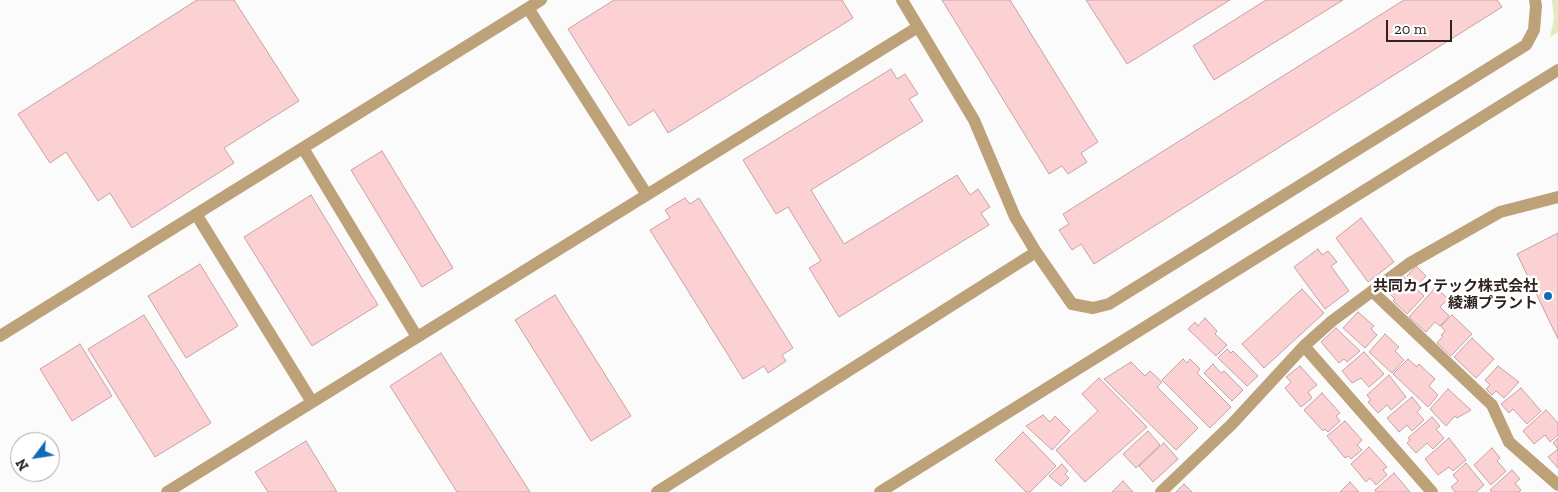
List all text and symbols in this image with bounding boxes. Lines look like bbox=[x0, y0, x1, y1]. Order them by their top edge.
scale bar bbox=[1388, 10, 1454, 42]
text: 20 m bbox=[1394, 20, 1427, 38]
place label: 共同カイテック株式会社 綾瀬プラント bbox=[1373, 278, 1538, 313]
marker: 共同カイテック株式会社 綾瀬プラント bbox=[1542, 290, 1554, 302]
north arrow bbox=[10, 432, 60, 482]
text: N bbox=[13, 456, 33, 473]

